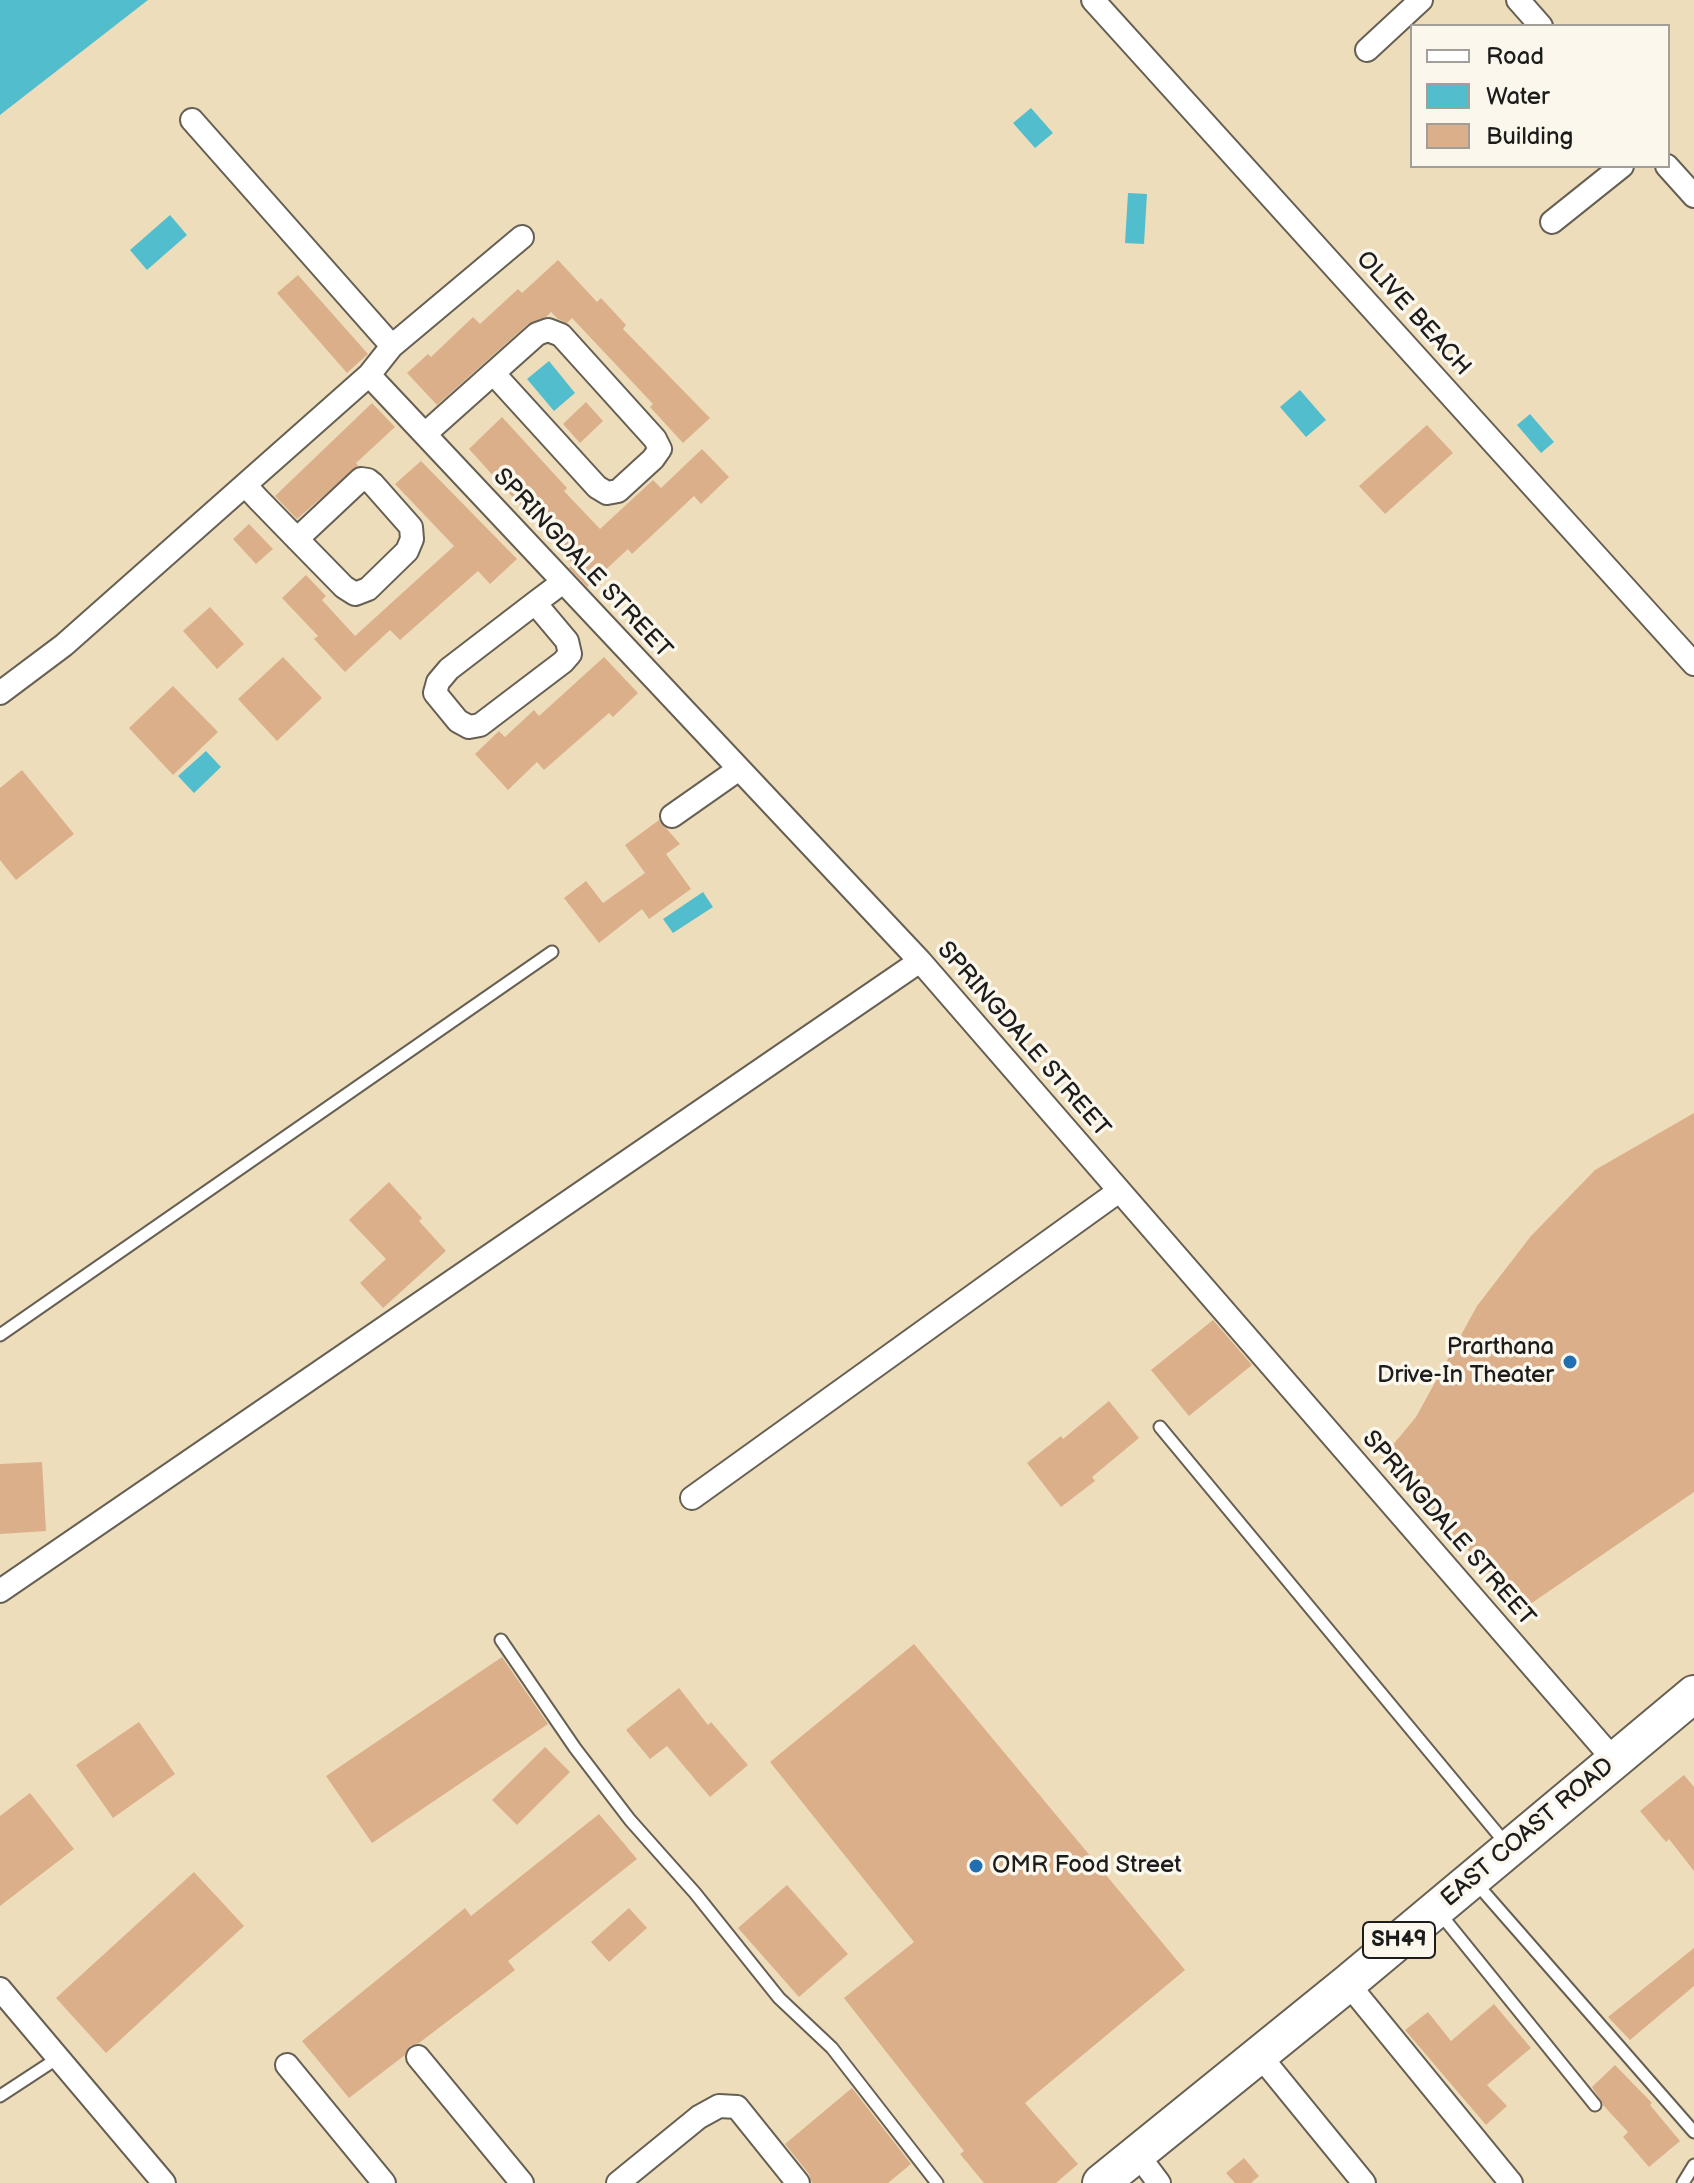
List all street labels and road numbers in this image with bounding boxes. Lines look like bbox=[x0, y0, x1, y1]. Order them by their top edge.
street label: OLIVE BEACH bbox=[1350, 246, 1476, 382]
street label: SPRINGDALE STREET bbox=[486, 463, 678, 665]
street label: SPRINGDALE STREET bbox=[930, 936, 1116, 1144]
street label: SPRINGDALE STREET bbox=[1355, 1425, 1541, 1633]
street label: EAST COAST ROAD bbox=[1436, 1752, 1620, 1914]
road number: SH49 bbox=[1363, 1922, 1435, 1958]

